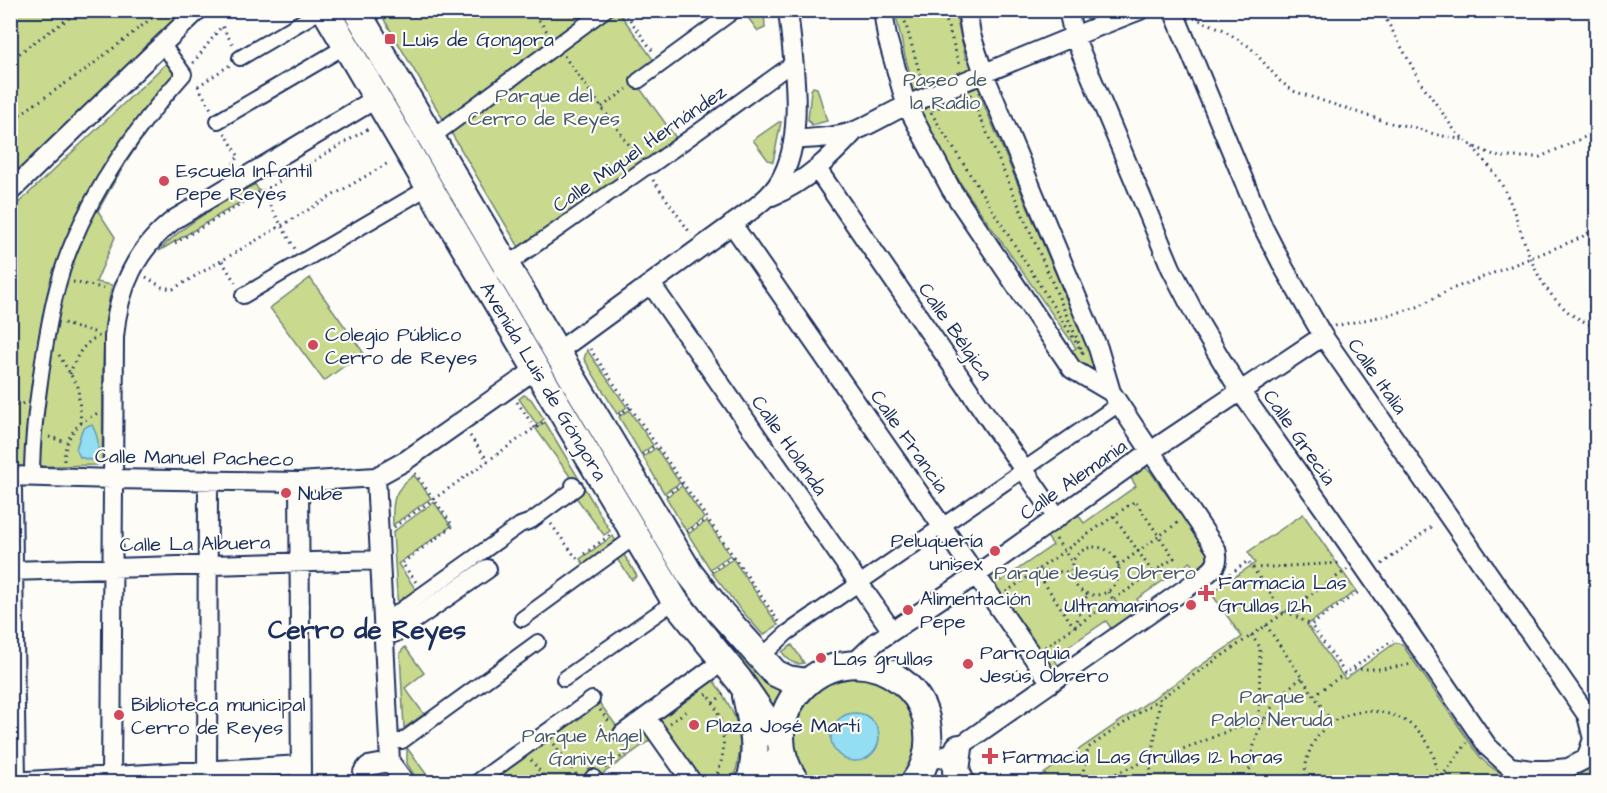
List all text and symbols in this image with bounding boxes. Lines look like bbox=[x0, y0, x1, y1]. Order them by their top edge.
place label: Luis de Gongora bbox=[402, 26, 554, 55]
marker: Luis de Gongora bbox=[383, 32, 397, 46]
park label: Paseo de la Radio bbox=[903, 66, 987, 117]
street label: Calle Miguel Hernández bbox=[547, 78, 733, 220]
park label: Parque del Cerro de Reyes bbox=[468, 82, 620, 134]
place label: Escuela Infantil Pepe Reyes bbox=[176, 157, 312, 209]
marker: Escuela Infantil Pepe Reyes bbox=[157, 174, 171, 188]
street label: Avenida Luis de Góngora bbox=[472, 277, 614, 487]
street label: Calle Bélgica bbox=[910, 277, 999, 387]
place label: Colegio Público Cerro de Reyes bbox=[325, 321, 477, 373]
street label: Calle Italia bbox=[1341, 333, 1414, 420]
marker: Colegio Público Cerro de Reyes bbox=[306, 338, 320, 352]
street label: Calle Francia bbox=[863, 384, 955, 499]
street label: Calle Grecia bbox=[1256, 384, 1342, 491]
street label: Calle Holanda bbox=[744, 390, 834, 501]
street label: Calle Alemania bbox=[1014, 432, 1133, 527]
street label: Calle Manuel Pacheco bbox=[94, 442, 293, 474]
place label: Nube bbox=[298, 480, 343, 508]
marker: Nube bbox=[279, 486, 293, 500]
place label: Peluquería unisex bbox=[891, 527, 984, 578]
street label: Calle La Albuera bbox=[119, 529, 271, 559]
marker: Peluquería unisex bbox=[988, 544, 1002, 558]
park label: Parque Jesús Obrero bbox=[994, 559, 1196, 587]
place label: Farmacia Las Grullas 12h bbox=[1218, 569, 1347, 620]
place label: Alimentación Pepe bbox=[920, 585, 1031, 636]
marker: Farmacia Las Grullas 12h bbox=[1199, 586, 1213, 600]
place label: Ultramarinos bbox=[1064, 592, 1179, 620]
marker: Ultramarinos bbox=[1184, 598, 1198, 612]
marker: Alimentación Pepe bbox=[901, 603, 915, 617]
district label: Cerro de Reyes bbox=[268, 612, 466, 651]
place label: Parroquia Jesús Obrero bbox=[980, 639, 1108, 690]
place label: Las grullas bbox=[833, 645, 933, 674]
marker: Las grullas bbox=[814, 651, 828, 665]
marker: Parroquia Jesús Obrero bbox=[961, 657, 975, 671]
park label: Parque Pablo Neruda bbox=[1211, 683, 1333, 734]
place label: Biblioteca municipal Cerro de Reyes bbox=[131, 691, 306, 743]
marker: Biblioteca municipal Cerro de Reyes bbox=[112, 708, 126, 722]
place label: Plaza José Martí bbox=[706, 712, 860, 740]
marker: Plaza José Martí bbox=[687, 718, 701, 732]
park label: Parque Ángel Ganivet bbox=[522, 722, 642, 773]
place label: Farmacia Las Grullas 12 horas bbox=[1002, 743, 1283, 771]
marker: Farmacia Las Grullas 12 horas bbox=[983, 749, 997, 763]

